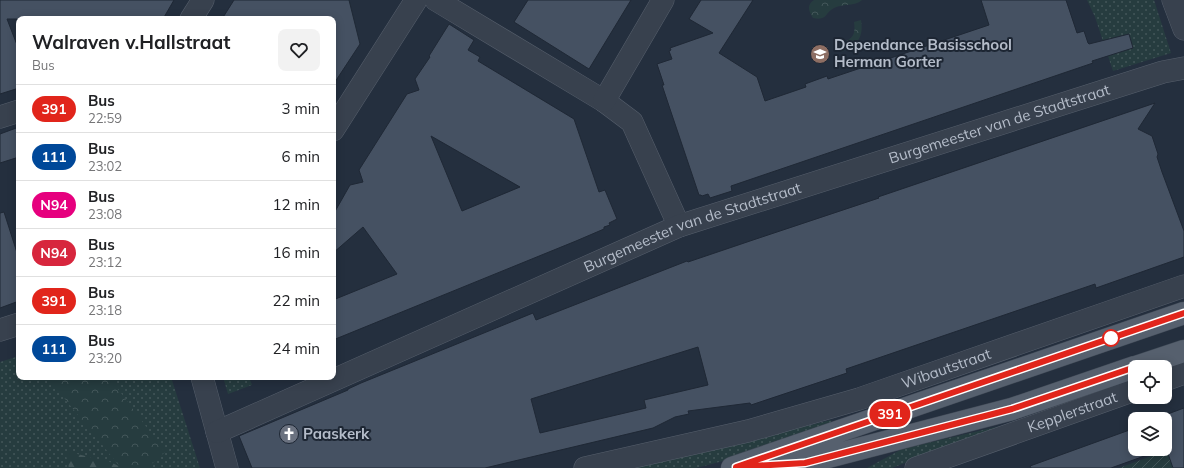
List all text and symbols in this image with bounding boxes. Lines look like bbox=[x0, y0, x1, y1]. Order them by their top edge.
button: heart bbox=[278, 29, 320, 71]
text: Walraven v.Hallstraat bbox=[32, 30, 230, 54]
place label: Dependance Basisschool Herman Gorter bbox=[834, 35, 1012, 71]
school or university icon: Dependance Basisschool Herman Gorter bbox=[809, 43, 831, 65]
text: Bus bbox=[32, 57, 55, 73]
street label: Burgemeester van de Stadtstraat bbox=[886, 80, 1112, 168]
text: Bus bbox=[88, 91, 115, 110]
text: 3 min bbox=[282, 99, 320, 118]
text: 391 bbox=[41, 100, 67, 118]
text: 22:59 bbox=[88, 110, 122, 126]
text: Bus bbox=[88, 139, 115, 158]
text: 6 min bbox=[282, 147, 320, 166]
text: 111 bbox=[41, 148, 67, 166]
text: 23:02 bbox=[88, 158, 122, 174]
street label: Burgemeester van de Stadtstraat bbox=[581, 178, 803, 276]
text: Bus bbox=[88, 187, 115, 206]
text: 12 min bbox=[273, 195, 320, 214]
text: N94 bbox=[40, 196, 68, 214]
text: 23:08 bbox=[88, 206, 122, 222]
text: Bus bbox=[88, 235, 115, 254]
text: 16 min bbox=[273, 243, 320, 262]
text: N94 bbox=[40, 244, 68, 262]
text: 23:12 bbox=[88, 254, 122, 270]
text: Bus bbox=[88, 283, 115, 302]
text: 22 min bbox=[273, 291, 320, 310]
text: 391 bbox=[41, 292, 67, 310]
text: 23:18 bbox=[88, 302, 122, 318]
unlabelled marker bbox=[1102, 329, 1120, 347]
text: Bus bbox=[88, 331, 115, 350]
text: 24 min bbox=[273, 339, 320, 358]
text: 111 bbox=[41, 340, 67, 358]
street label: Wibautstraat bbox=[899, 344, 993, 393]
text: 23:20 bbox=[88, 350, 122, 366]
map controls bbox=[1128, 360, 1172, 456]
button: locate bbox=[1128, 360, 1172, 404]
street label: Kepplerstraat bbox=[1025, 387, 1120, 437]
line badge: 391 bbox=[867, 401, 913, 427]
text: 391 bbox=[877, 405, 903, 423]
button: layers bbox=[1128, 412, 1172, 456]
church icon: Paaskerk bbox=[278, 423, 300, 445]
place label: Paaskerk bbox=[303, 424, 370, 443]

